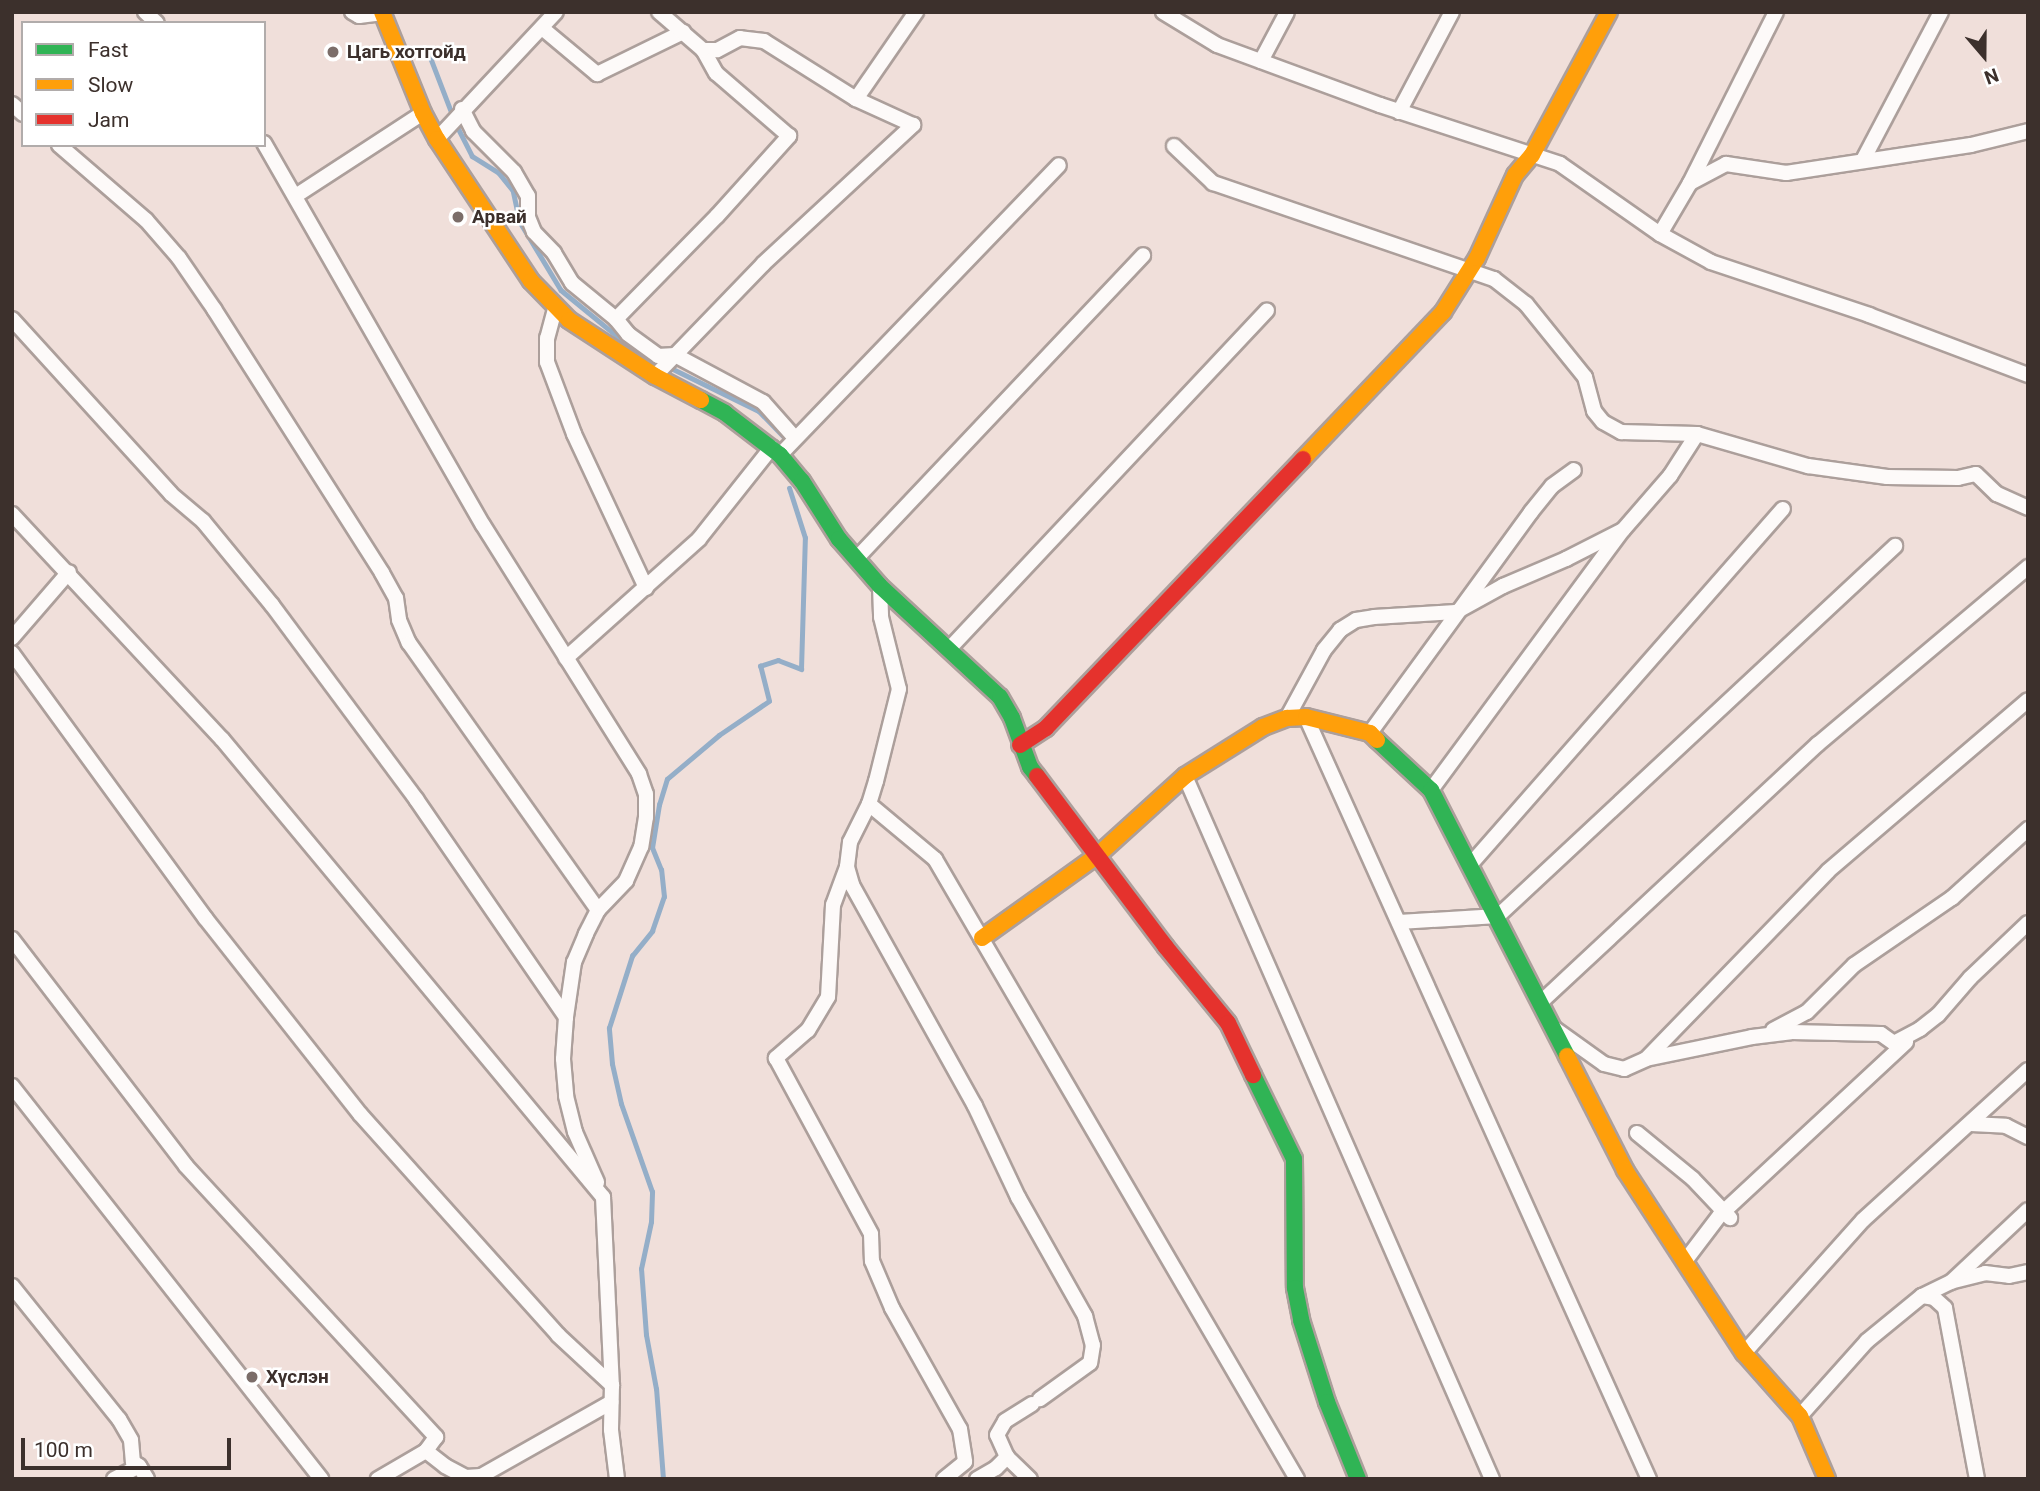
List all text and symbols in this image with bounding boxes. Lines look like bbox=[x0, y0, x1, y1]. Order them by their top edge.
legend bbox=[21, 21, 266, 147]
north arrow bbox=[1949, 21, 2019, 91]
text: Fast bbox=[88, 38, 128, 62]
place label: Цагь хотгойд bbox=[347, 41, 466, 63]
marker: Цагь хотгойд bbox=[325, 44, 341, 60]
text: N bbox=[1981, 63, 2002, 89]
text: Slow bbox=[88, 73, 133, 97]
text: Jam bbox=[88, 108, 129, 132]
place label: Арвай bbox=[472, 206, 527, 228]
marker: Арвай bbox=[450, 209, 466, 225]
place label: Хүслэн bbox=[266, 1366, 329, 1388]
marker: Хүслэн bbox=[244, 1369, 260, 1385]
scale bar bbox=[24, 1424, 234, 1468]
text: 100 m bbox=[34, 1438, 93, 1462]

